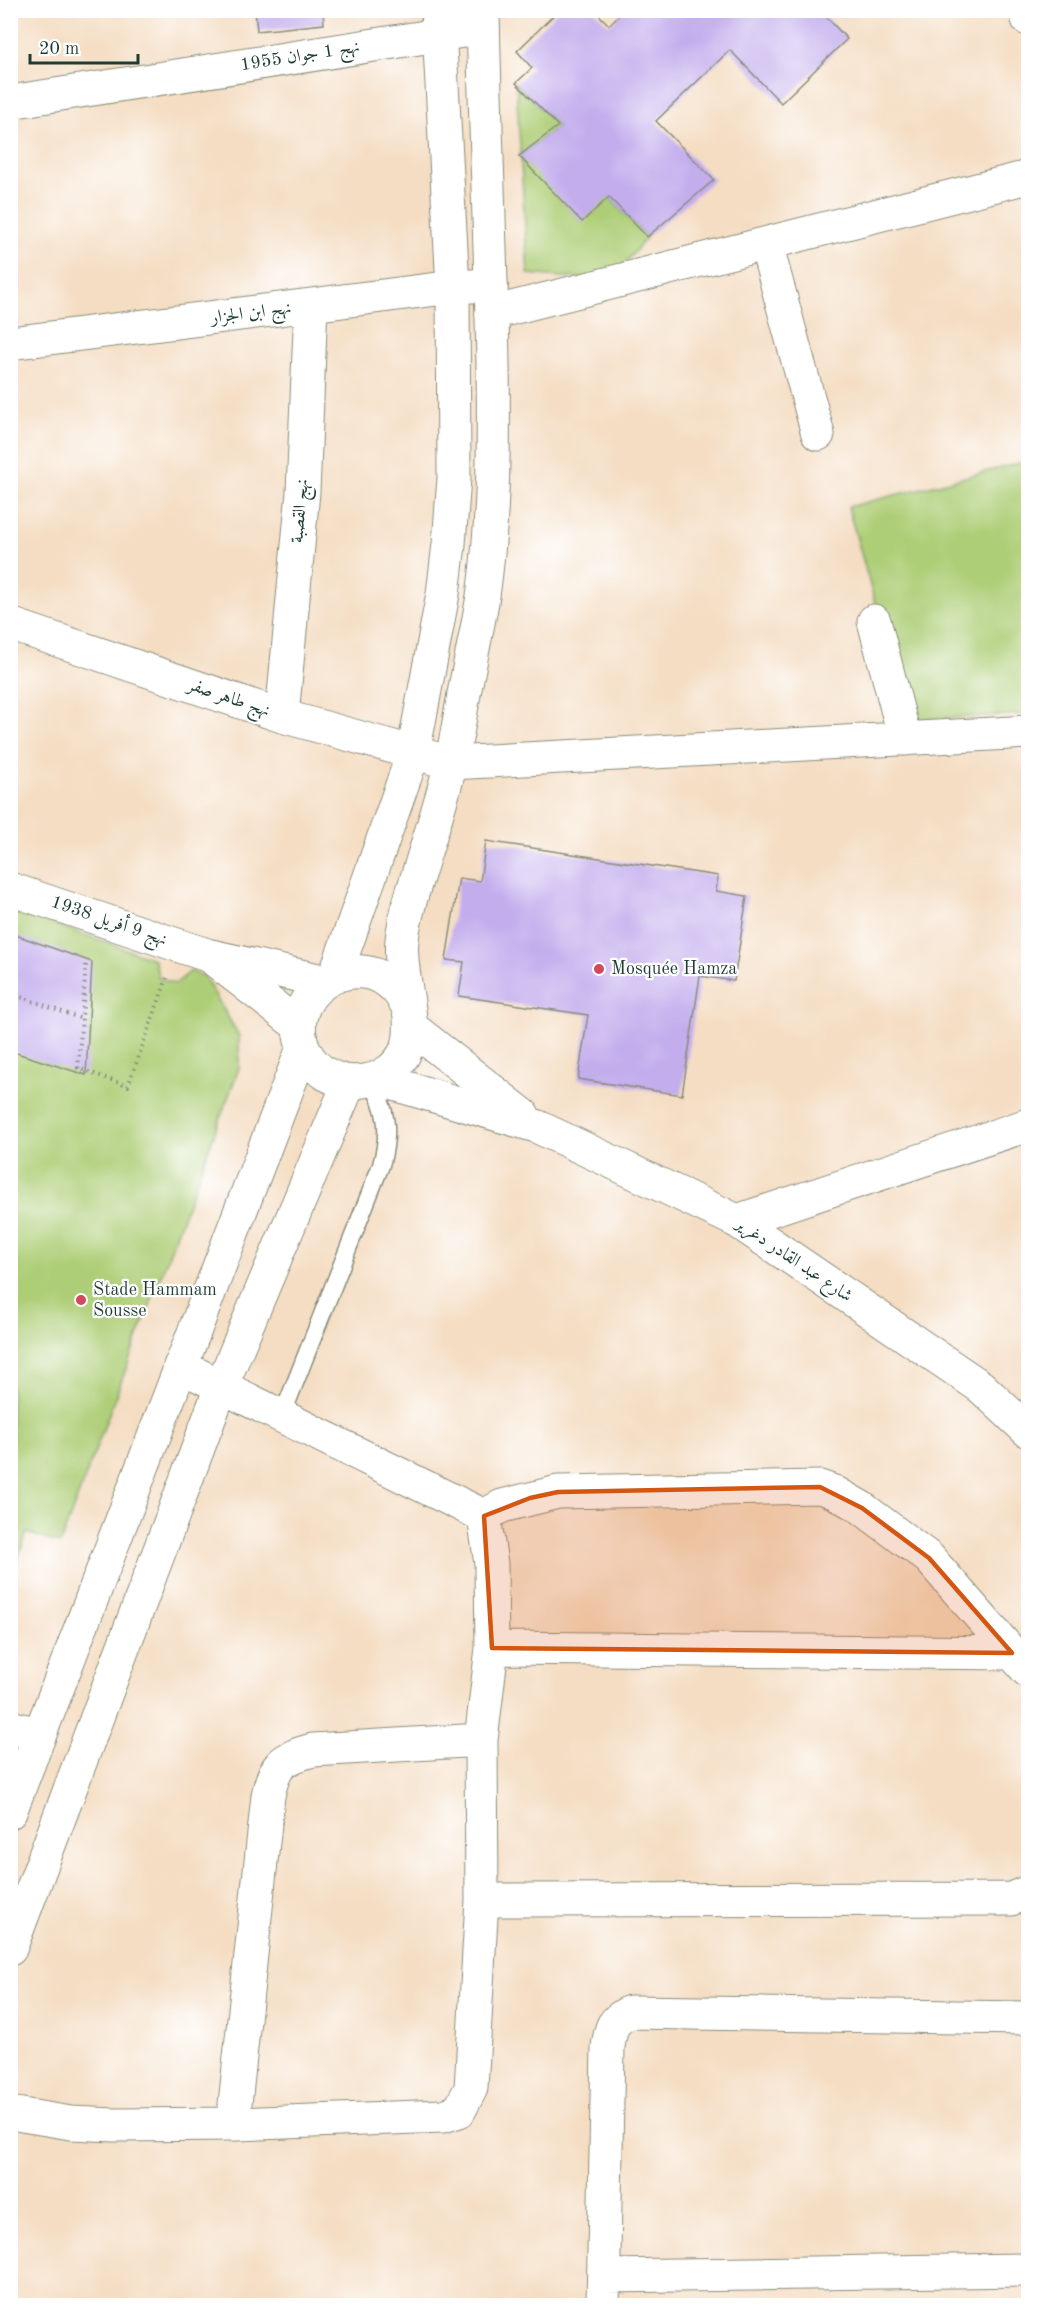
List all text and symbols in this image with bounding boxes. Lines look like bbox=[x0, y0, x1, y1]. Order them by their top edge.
scale bar bbox=[30, 27, 138, 65]
street label: نهج 1 جوان 1955 bbox=[239, 38, 362, 80]
text: 20 m bbox=[39, 40, 79, 58]
street label: نهج ابن الجزار bbox=[208, 299, 293, 333]
street label: نهج القصبة bbox=[288, 478, 318, 544]
street label: نهج طاهر صفر bbox=[182, 675, 272, 726]
street label: نهج 9 أفريل 1938 bbox=[47, 888, 171, 955]
place label: Mosquée Hamza bbox=[611, 960, 737, 978]
marker: Mosquée Hamza bbox=[592, 962, 606, 976]
street label: شارع عبد القادر دغرير bbox=[728, 1213, 856, 1310]
place label: Stade Hammam Sousse bbox=[93, 1281, 217, 1320]
marker: Stade Hammam Sousse bbox=[74, 1293, 88, 1307]

